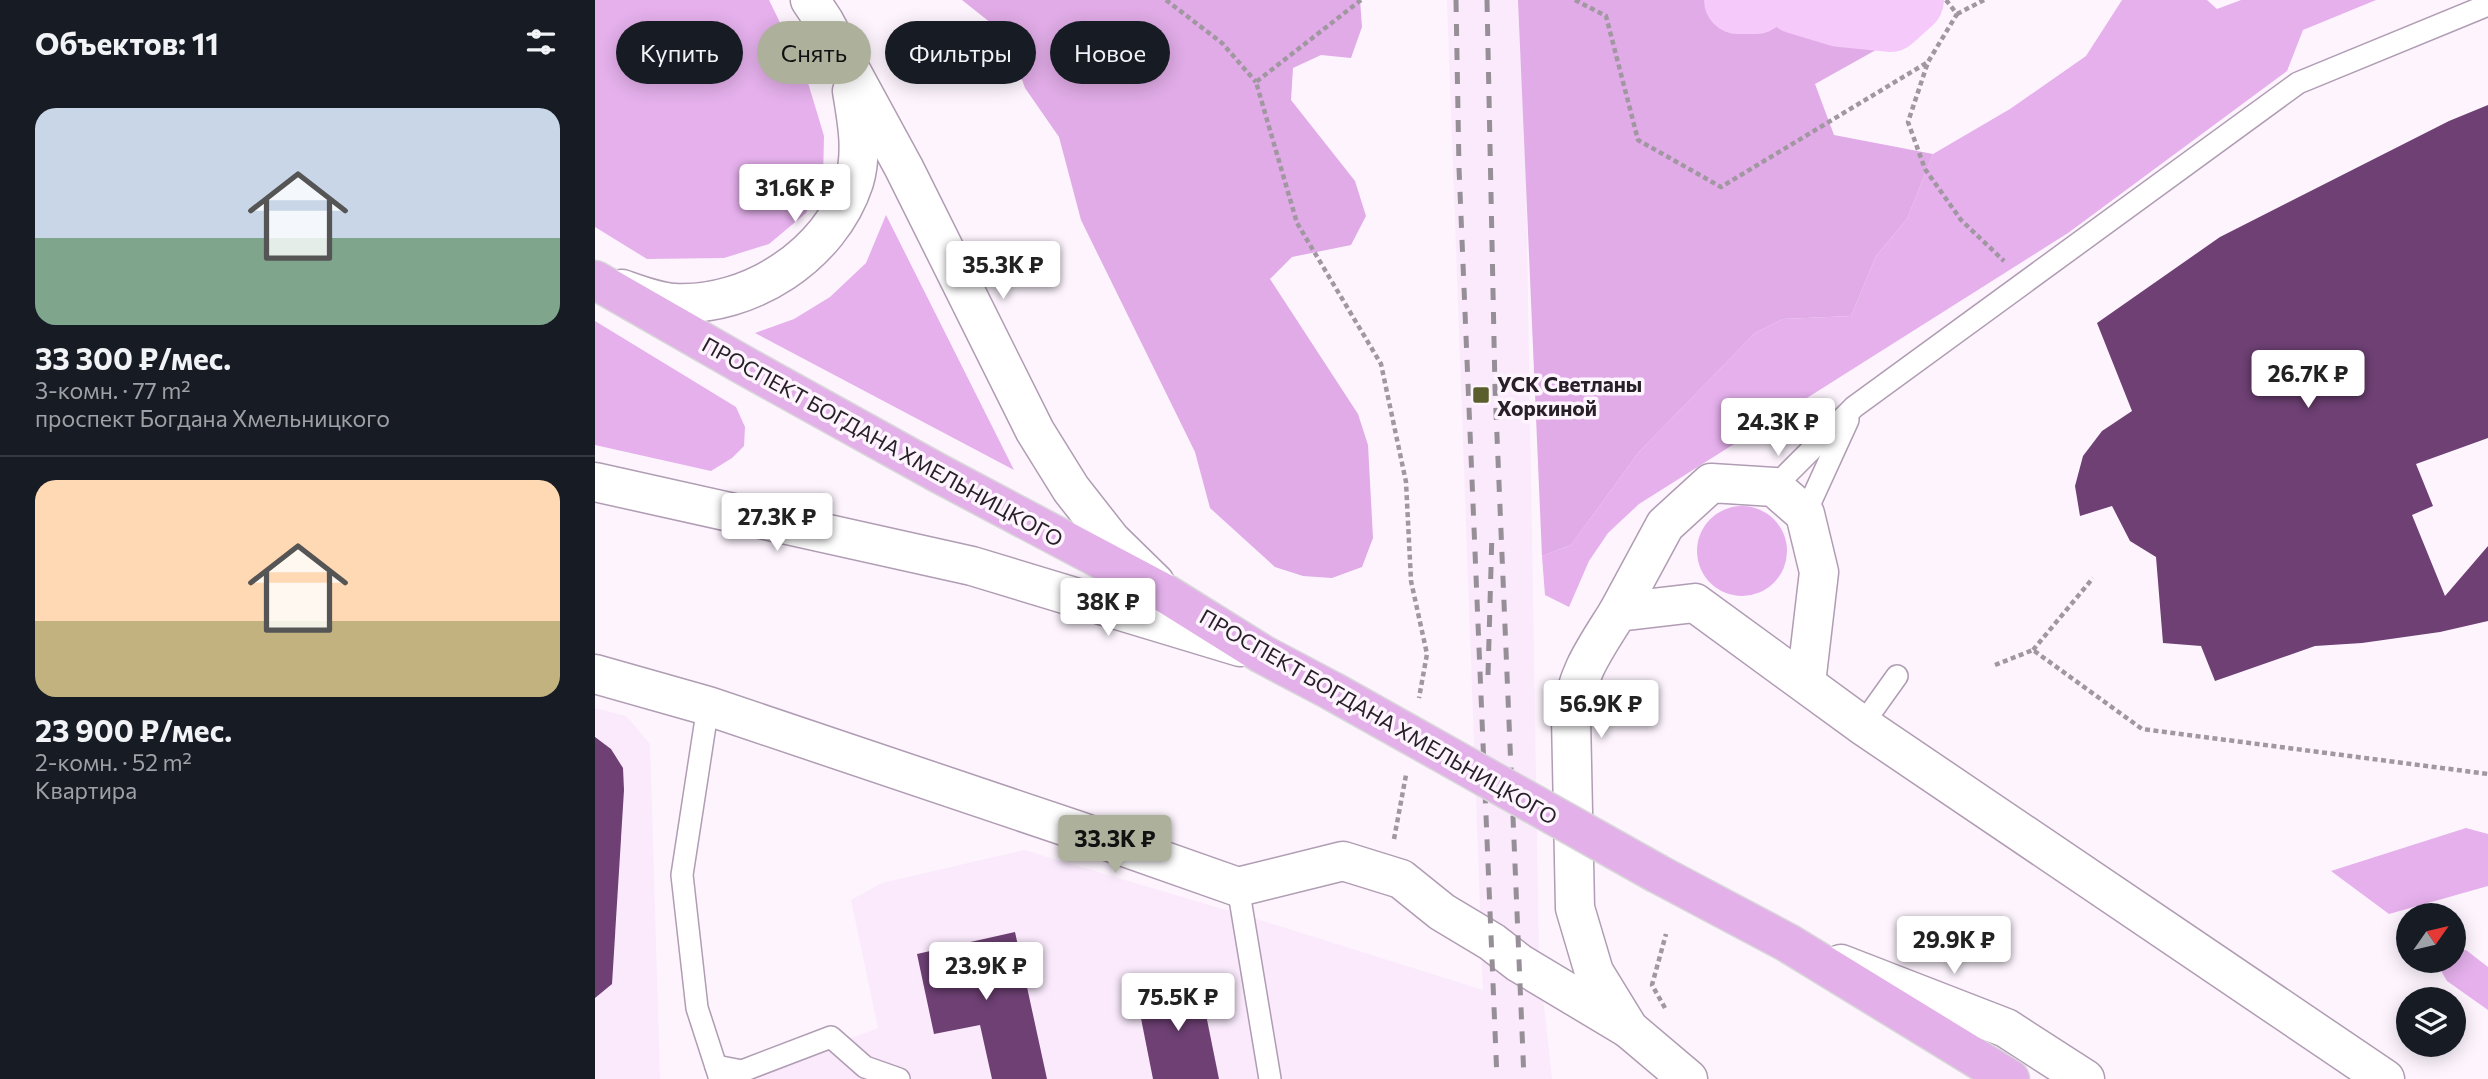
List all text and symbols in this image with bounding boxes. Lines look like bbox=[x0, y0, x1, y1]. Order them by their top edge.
chip: Купить bbox=[616, 21, 743, 84]
chip: Снять bbox=[757, 21, 871, 84]
chip: Фильтры bbox=[885, 21, 1036, 84]
chip: Новое bbox=[1050, 21, 1170, 84]
icon: filters bbox=[522, 23, 560, 61]
text: Объектов: 11 bbox=[35, 24, 219, 61]
icon: home bbox=[235, 153, 361, 279]
pin: 31.6K ₽ bbox=[730, 164, 860, 224]
text: 31.6K ₽ bbox=[755, 173, 835, 201]
pin: 35.3K ₽ bbox=[938, 242, 1068, 301]
text: 35.3K ₽ bbox=[962, 250, 1044, 278]
street label: ПРОСПЕКТ БОГДАНА ХМЕЛЬНИЦКОГО bbox=[698, 331, 1068, 551]
text: 33 300 ₽/мес. bbox=[35, 339, 231, 376]
pin: 26.7K ₽ bbox=[2243, 350, 2373, 410]
text: 26.7K ₽ bbox=[2268, 359, 2348, 387]
place label: УСК Светланы Хоркиной bbox=[1497, 371, 1642, 420]
text: 3-комн. · 77 m² bbox=[35, 376, 190, 404]
marker: УСК Светланы Хоркиной bbox=[1471, 385, 1491, 405]
pin: 24.3K ₽ bbox=[1713, 398, 1843, 458]
text: проспект Богдана Хмельницкого bbox=[35, 404, 390, 432]
text: 24.3K ₽ bbox=[1737, 407, 1819, 435]
pin: 27.3K ₽ bbox=[712, 494, 842, 553]
text: 27.3K ₽ bbox=[738, 502, 816, 530]
icon: home bbox=[235, 525, 361, 651]
pin: 38K ₽ bbox=[1059, 578, 1157, 638]
text: 38K ₽ bbox=[1076, 587, 1140, 615]
street label: ПРОСПЕКТ БОГДАНА ХМЕЛЬНИЦКОГО bbox=[1196, 603, 1562, 829]
pin: 56.9K ₽ bbox=[1536, 680, 1666, 740]
text: 56.9K ₽ bbox=[1560, 689, 1642, 717]
text: 23 900 ₽/мес. bbox=[35, 711, 232, 748]
text: 2-комн. · 52 m² bbox=[35, 748, 192, 776]
text: Квартира bbox=[35, 776, 137, 804]
pin: 33.3K ₽ bbox=[1050, 816, 1180, 875]
text: 33.3K ₽ bbox=[1074, 824, 1156, 852]
north arrow bbox=[2396, 903, 2466, 973]
map controls bbox=[2396, 903, 2466, 1057]
pin: 29.9K ₽ bbox=[1889, 916, 2019, 976]
text: 29.9K ₽ bbox=[1913, 925, 1995, 953]
pin: 23.9K ₽ bbox=[921, 942, 1051, 1002]
text: 23.9K ₽ bbox=[945, 951, 1027, 979]
pin: 75.5K ₽ bbox=[1113, 974, 1243, 1033]
text: 75.5K ₽ bbox=[1138, 982, 1218, 1010]
button: layers bbox=[2396, 987, 2466, 1057]

